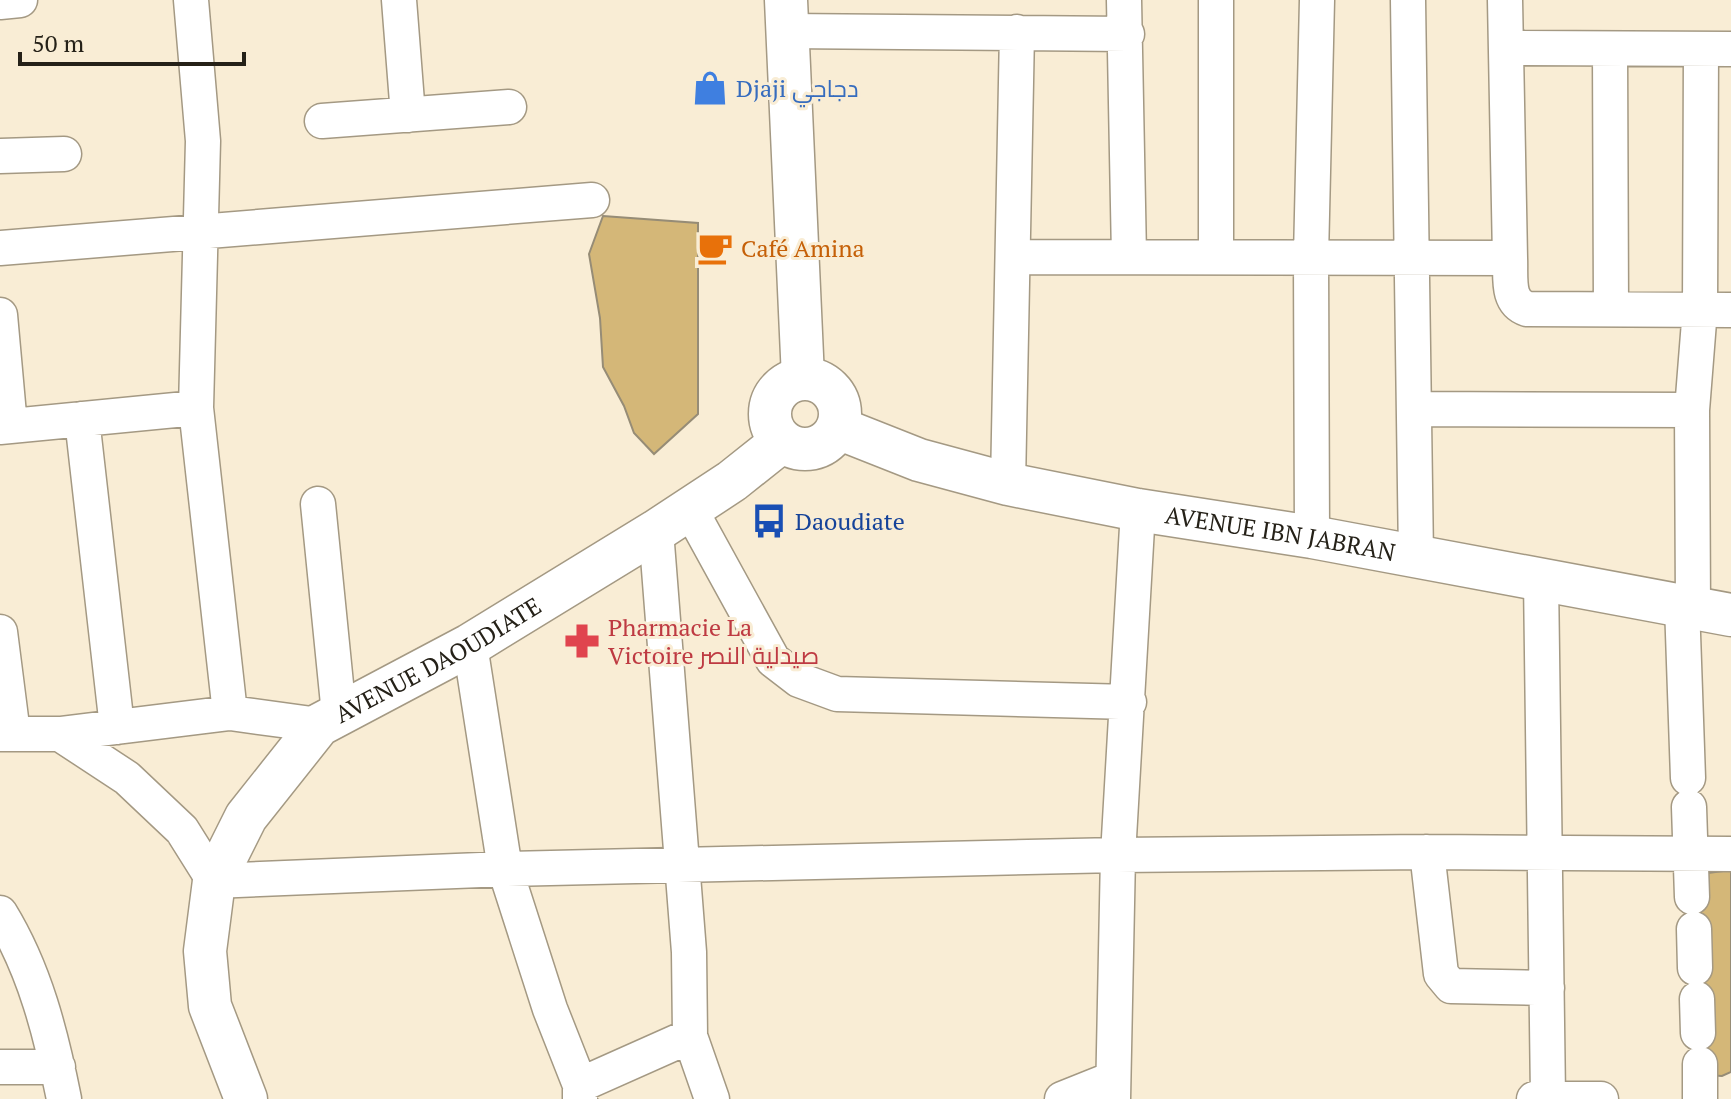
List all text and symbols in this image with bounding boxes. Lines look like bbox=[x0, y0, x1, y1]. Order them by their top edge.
scale bar bbox=[20, 16, 244, 66]
text: 50 m bbox=[32, 27, 84, 59]
shop icon: Djaji دجاجي bbox=[691, 69, 729, 107]
place label: Djaji دجاجي bbox=[736, 72, 859, 108]
cafe icon: Café Amina bbox=[696, 229, 734, 267]
place label: Café Amina bbox=[741, 232, 865, 264]
street label: AVENUE IBN JABRAN bbox=[1163, 498, 1398, 568]
bus stop icon: Daoudiate bbox=[750, 502, 788, 540]
place label: Daoudiate bbox=[795, 505, 905, 537]
street label: AVENUE DAOUDIATE bbox=[329, 589, 547, 730]
place label: Pharmacie La Victoire صيدلية النصر bbox=[608, 611, 819, 671]
pharmacy icon: Pharmacie La Victoire صيدلية النصر bbox=[563, 622, 601, 660]

